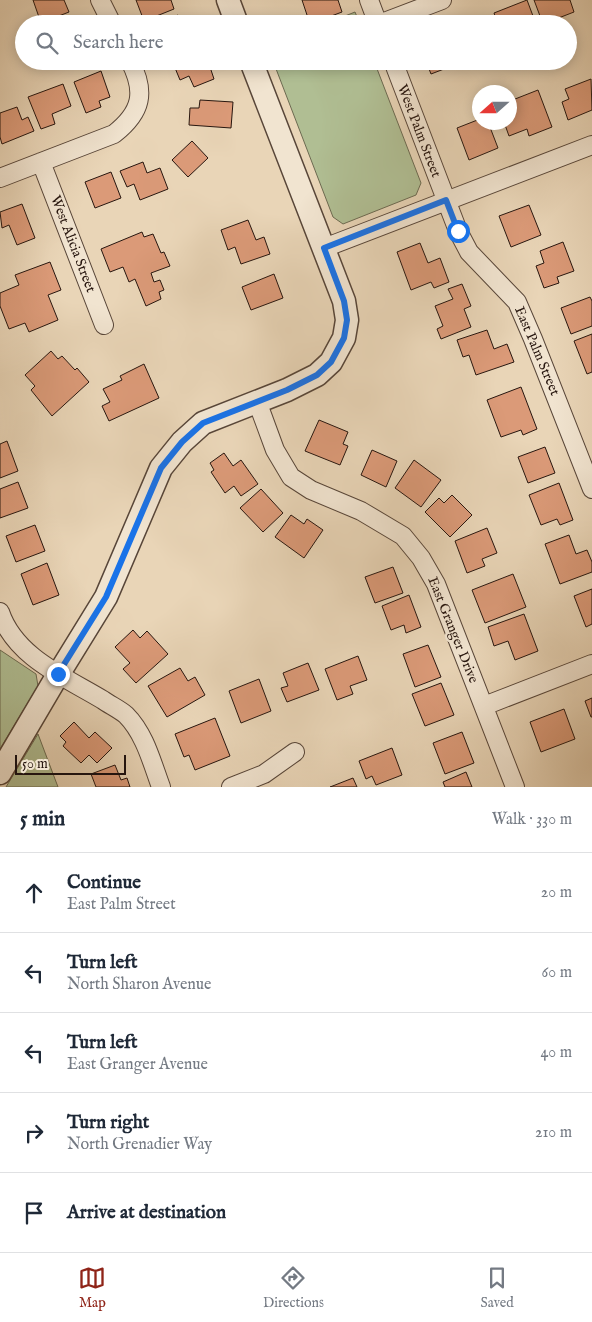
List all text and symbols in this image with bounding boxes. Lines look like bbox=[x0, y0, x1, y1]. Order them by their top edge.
search box bbox=[15, 15, 577, 70]
icon: search bbox=[33, 29, 61, 57]
text: Search here bbox=[73, 31, 164, 55]
street label: West Palm Street bbox=[393, 82, 445, 180]
north arrow bbox=[472, 85, 517, 130]
street label: West Alicia Street bbox=[46, 193, 100, 295]
route start bbox=[447, 220, 470, 243]
street label: East Palm Street bbox=[510, 304, 564, 398]
street label: East Granger Drive bbox=[423, 574, 483, 686]
route end bbox=[47, 663, 70, 686]
scale bar bbox=[15, 752, 126, 775]
text: 50 m bbox=[22, 755, 48, 773]
text: 5 min bbox=[20, 806, 65, 833]
text: Walk · 330 m bbox=[492, 810, 572, 830]
text: Continue bbox=[67, 871, 141, 895]
icon: ahead bbox=[20, 879, 48, 907]
text: 20 m bbox=[541, 883, 572, 903]
text: East Palm Street bbox=[67, 895, 176, 915]
text: Turn left bbox=[67, 951, 138, 975]
icon: left bbox=[20, 959, 48, 987]
text: 60 m bbox=[542, 963, 572, 983]
text: North Sharon Avenue bbox=[67, 975, 211, 995]
text: Turn left bbox=[67, 1031, 138, 1055]
icon: left bbox=[20, 1039, 48, 1067]
text: 40 m bbox=[540, 1043, 572, 1063]
text: East Granger Avenue bbox=[67, 1055, 208, 1075]
text: Turn right bbox=[67, 1111, 149, 1135]
icon: right bbox=[20, 1119, 48, 1147]
text: 210 m bbox=[535, 1123, 572, 1143]
text: North Grenadier Way bbox=[67, 1135, 212, 1155]
icon: arrive bbox=[20, 1199, 48, 1227]
text: Arrive at destination bbox=[67, 1201, 226, 1225]
tab: Map bbox=[78, 1264, 106, 1312]
tab: Directions bbox=[263, 1264, 324, 1312]
tab: Saved bbox=[481, 1264, 514, 1312]

